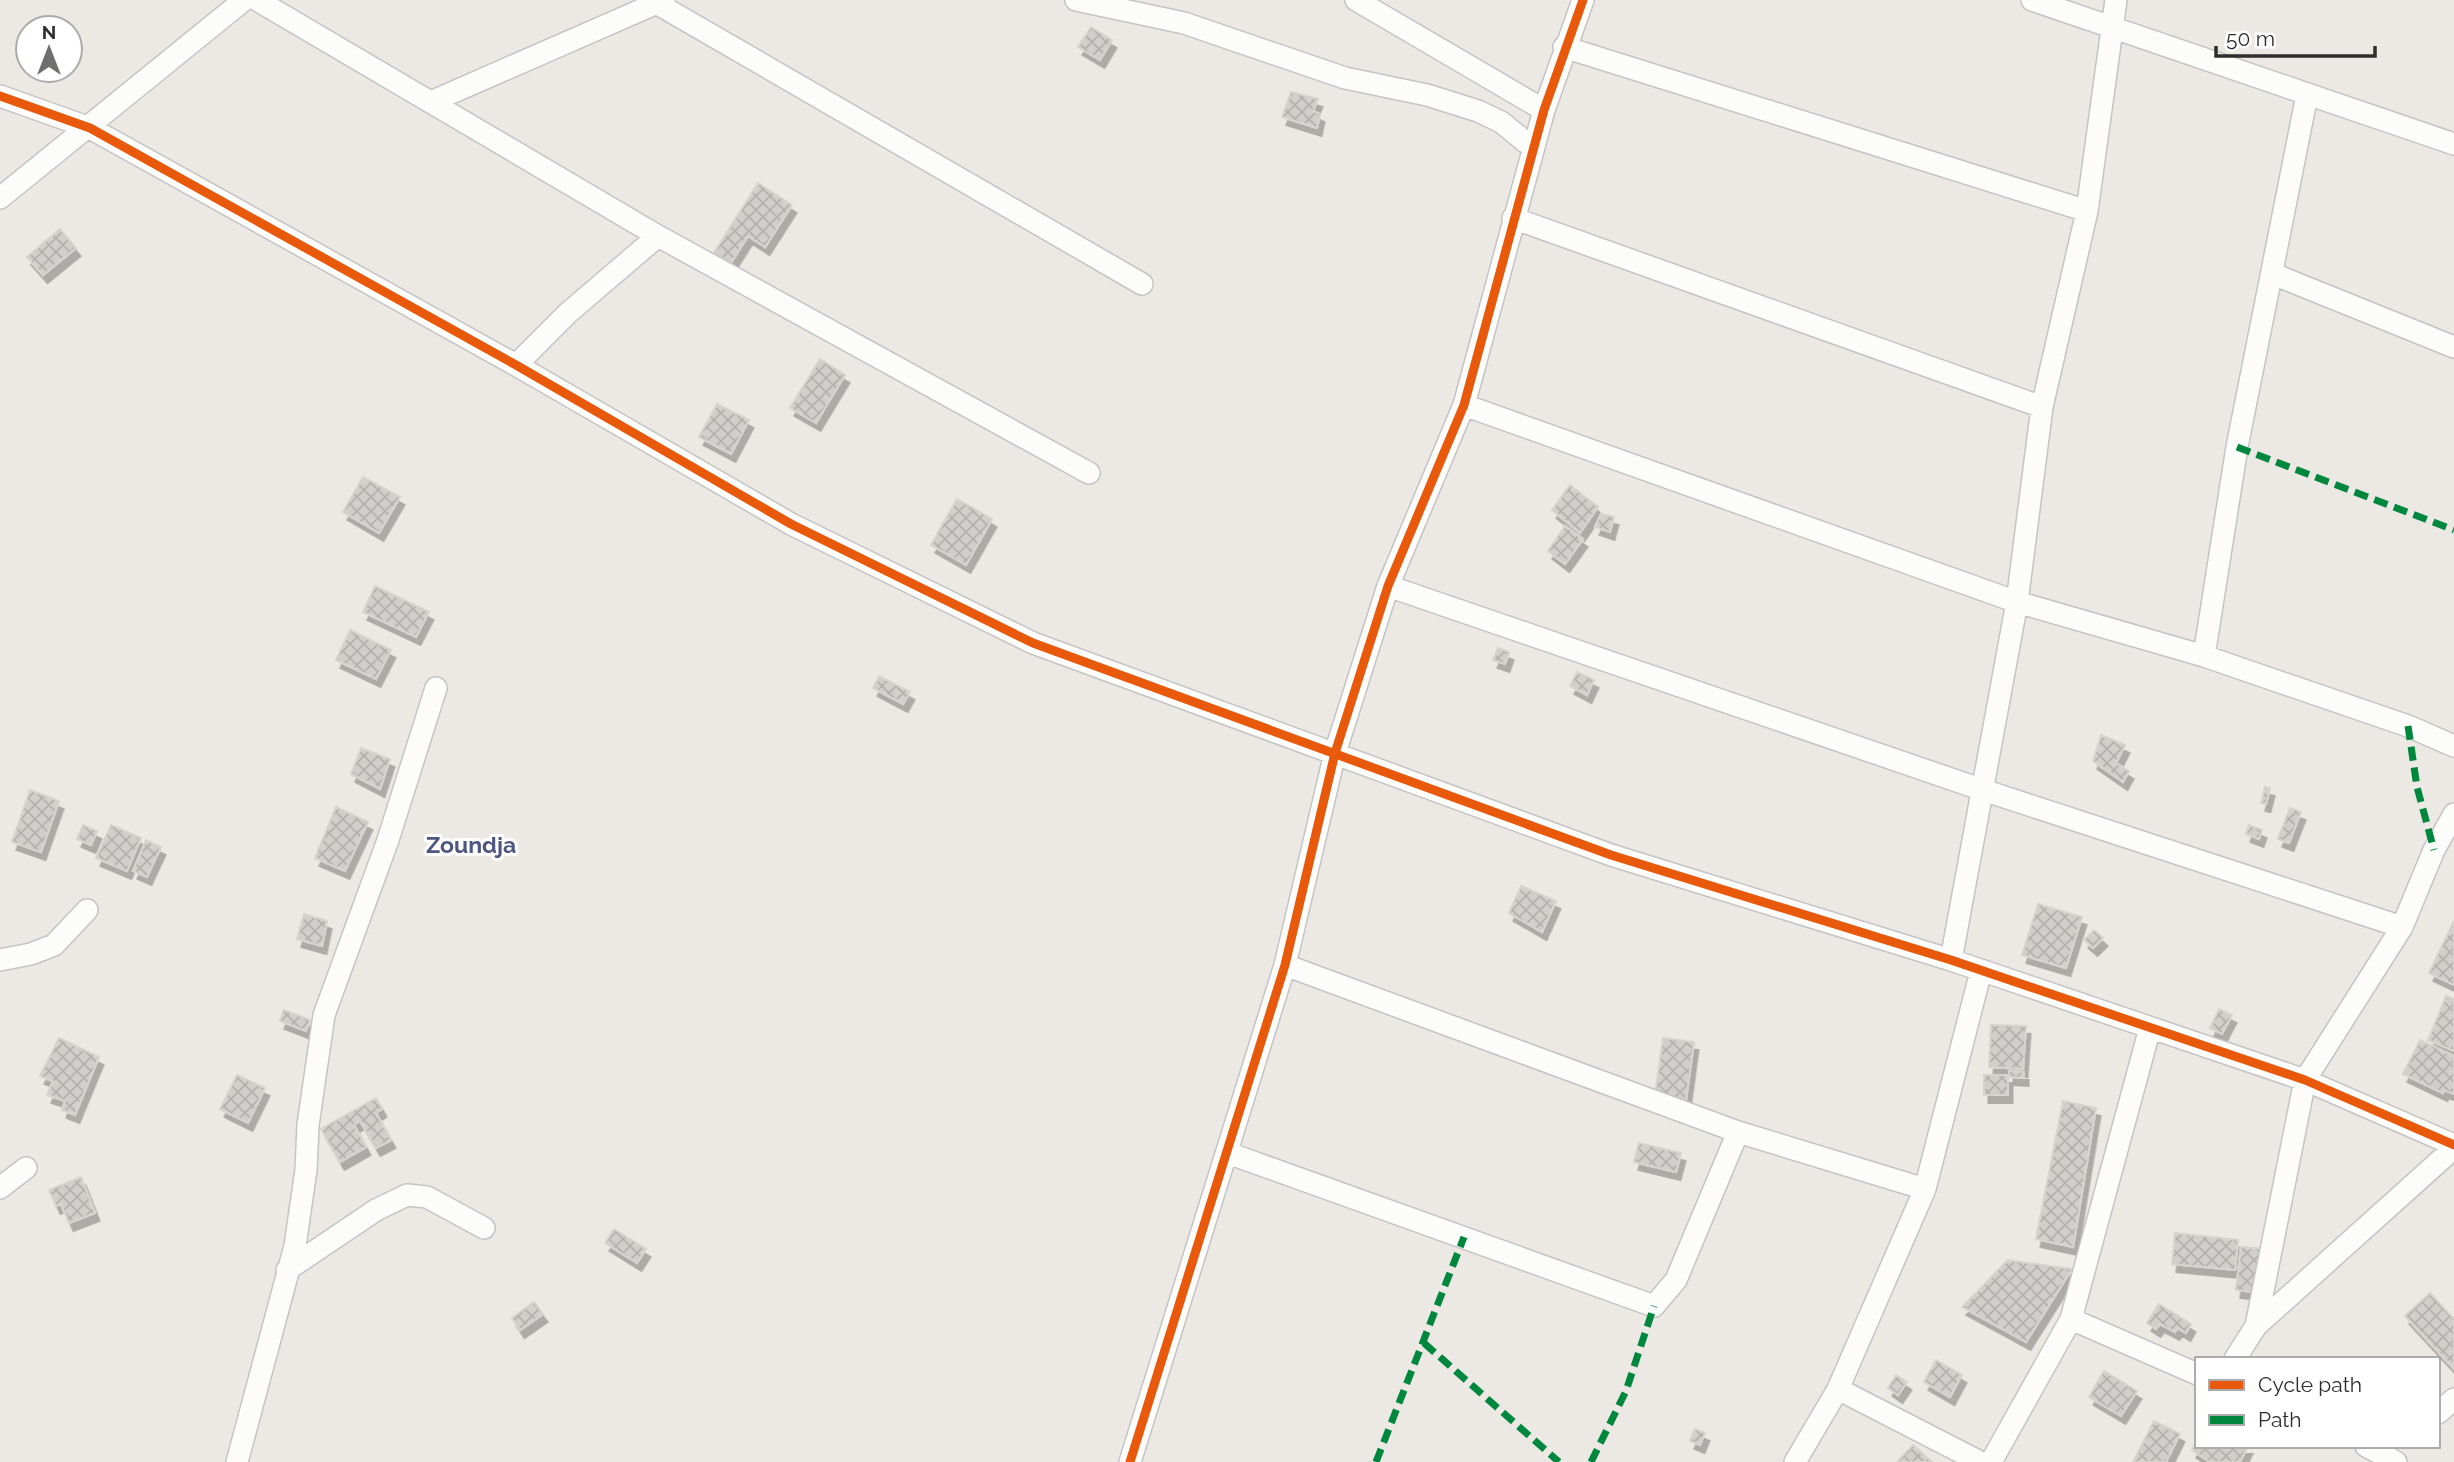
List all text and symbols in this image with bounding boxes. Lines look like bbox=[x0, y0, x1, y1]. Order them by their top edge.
north arrow bbox=[14, 14, 84, 84]
scale bar bbox=[2216, 14, 2375, 58]
text: N bbox=[42, 21, 56, 43]
text: 50 m bbox=[2226, 26, 2275, 51]
district label: Zoundja bbox=[426, 831, 516, 858]
legend bbox=[2195, 1357, 2440, 1448]
text: Cycle path bbox=[2258, 1372, 2362, 1397]
text: Path bbox=[2258, 1407, 2302, 1432]

